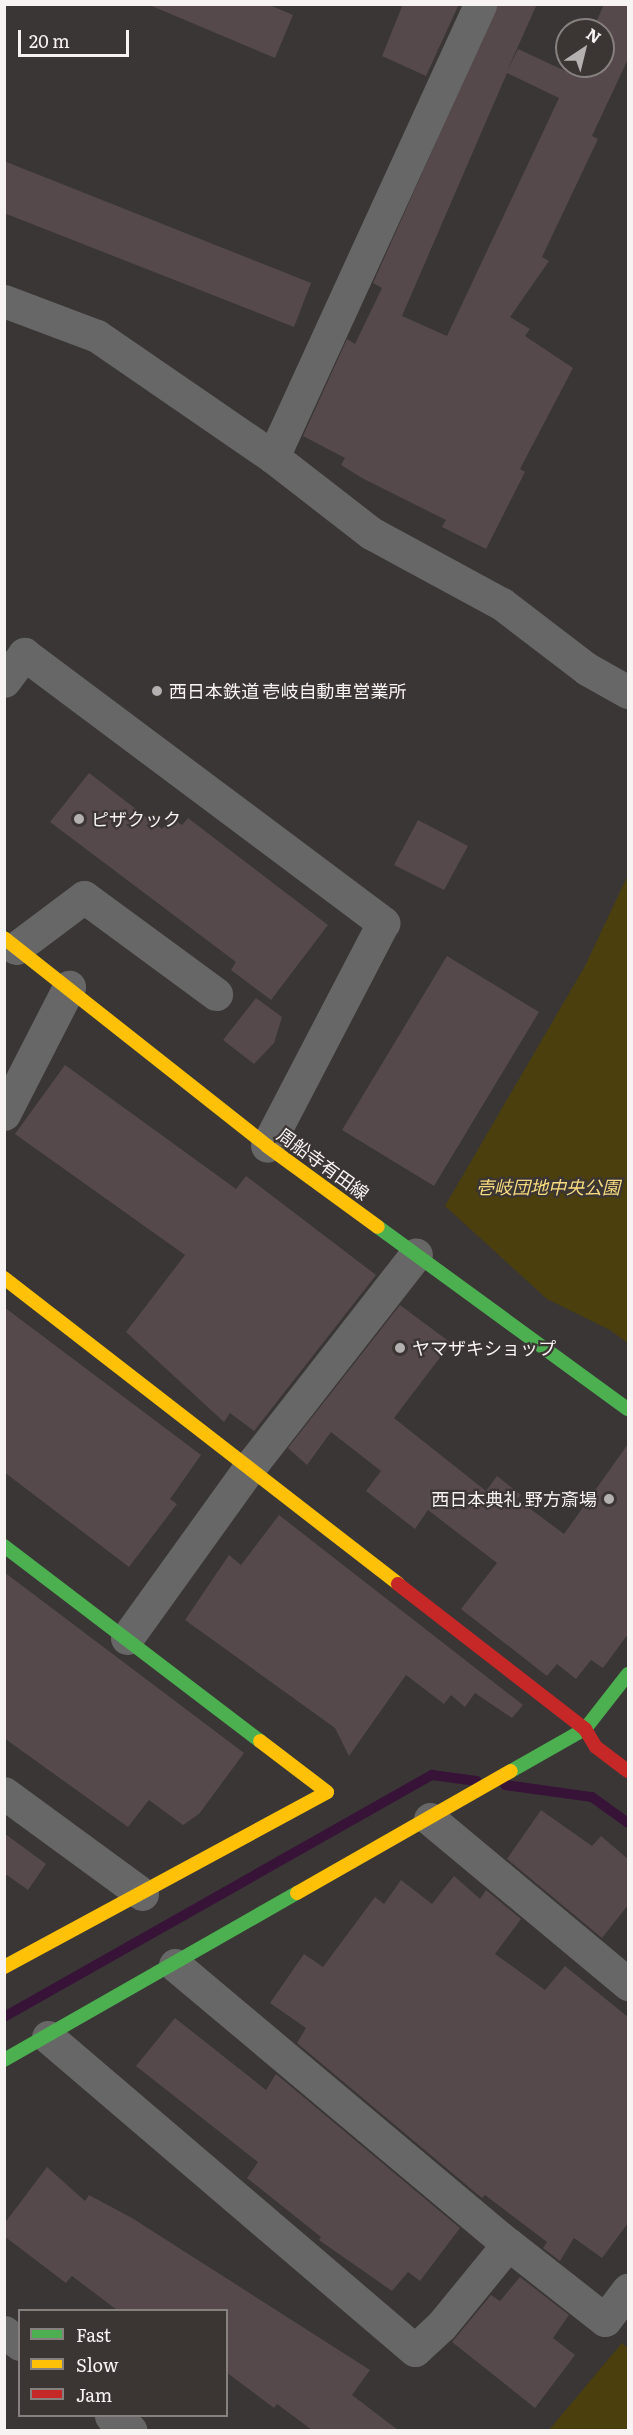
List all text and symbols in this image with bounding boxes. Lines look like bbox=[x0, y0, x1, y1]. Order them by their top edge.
scale bar bbox=[21, 18, 132, 56]
north arrow bbox=[555, 18, 615, 78]
text: N bbox=[582, 21, 607, 49]
text: 20 m bbox=[29, 27, 70, 54]
place label: 西日本鉄道 壱岐自動車営業所 bbox=[169, 680, 407, 702]
marker: 西日本鉄道 壱岐自動車営業所 bbox=[150, 684, 164, 698]
place label: ピザクック bbox=[91, 808, 181, 830]
marker: ピザクック bbox=[72, 812, 86, 826]
street label: 周船寺有田線 bbox=[273, 1124, 373, 1204]
park label: 壱岐団地中央公園 bbox=[476, 1176, 620, 1198]
place label: ヤマザキショップ bbox=[412, 1337, 556, 1359]
marker: ヤマザキショップ bbox=[393, 1341, 407, 1355]
place label: 西日本典礼 野方斎場 bbox=[431, 1488, 597, 1510]
marker: 西日本典礼 野方斎場 bbox=[602, 1492, 616, 1506]
legend bbox=[18, 2309, 228, 2417]
text: Fast bbox=[76, 2321, 111, 2348]
text: Slow bbox=[76, 2351, 118, 2378]
text: Jam bbox=[76, 2381, 112, 2408]

